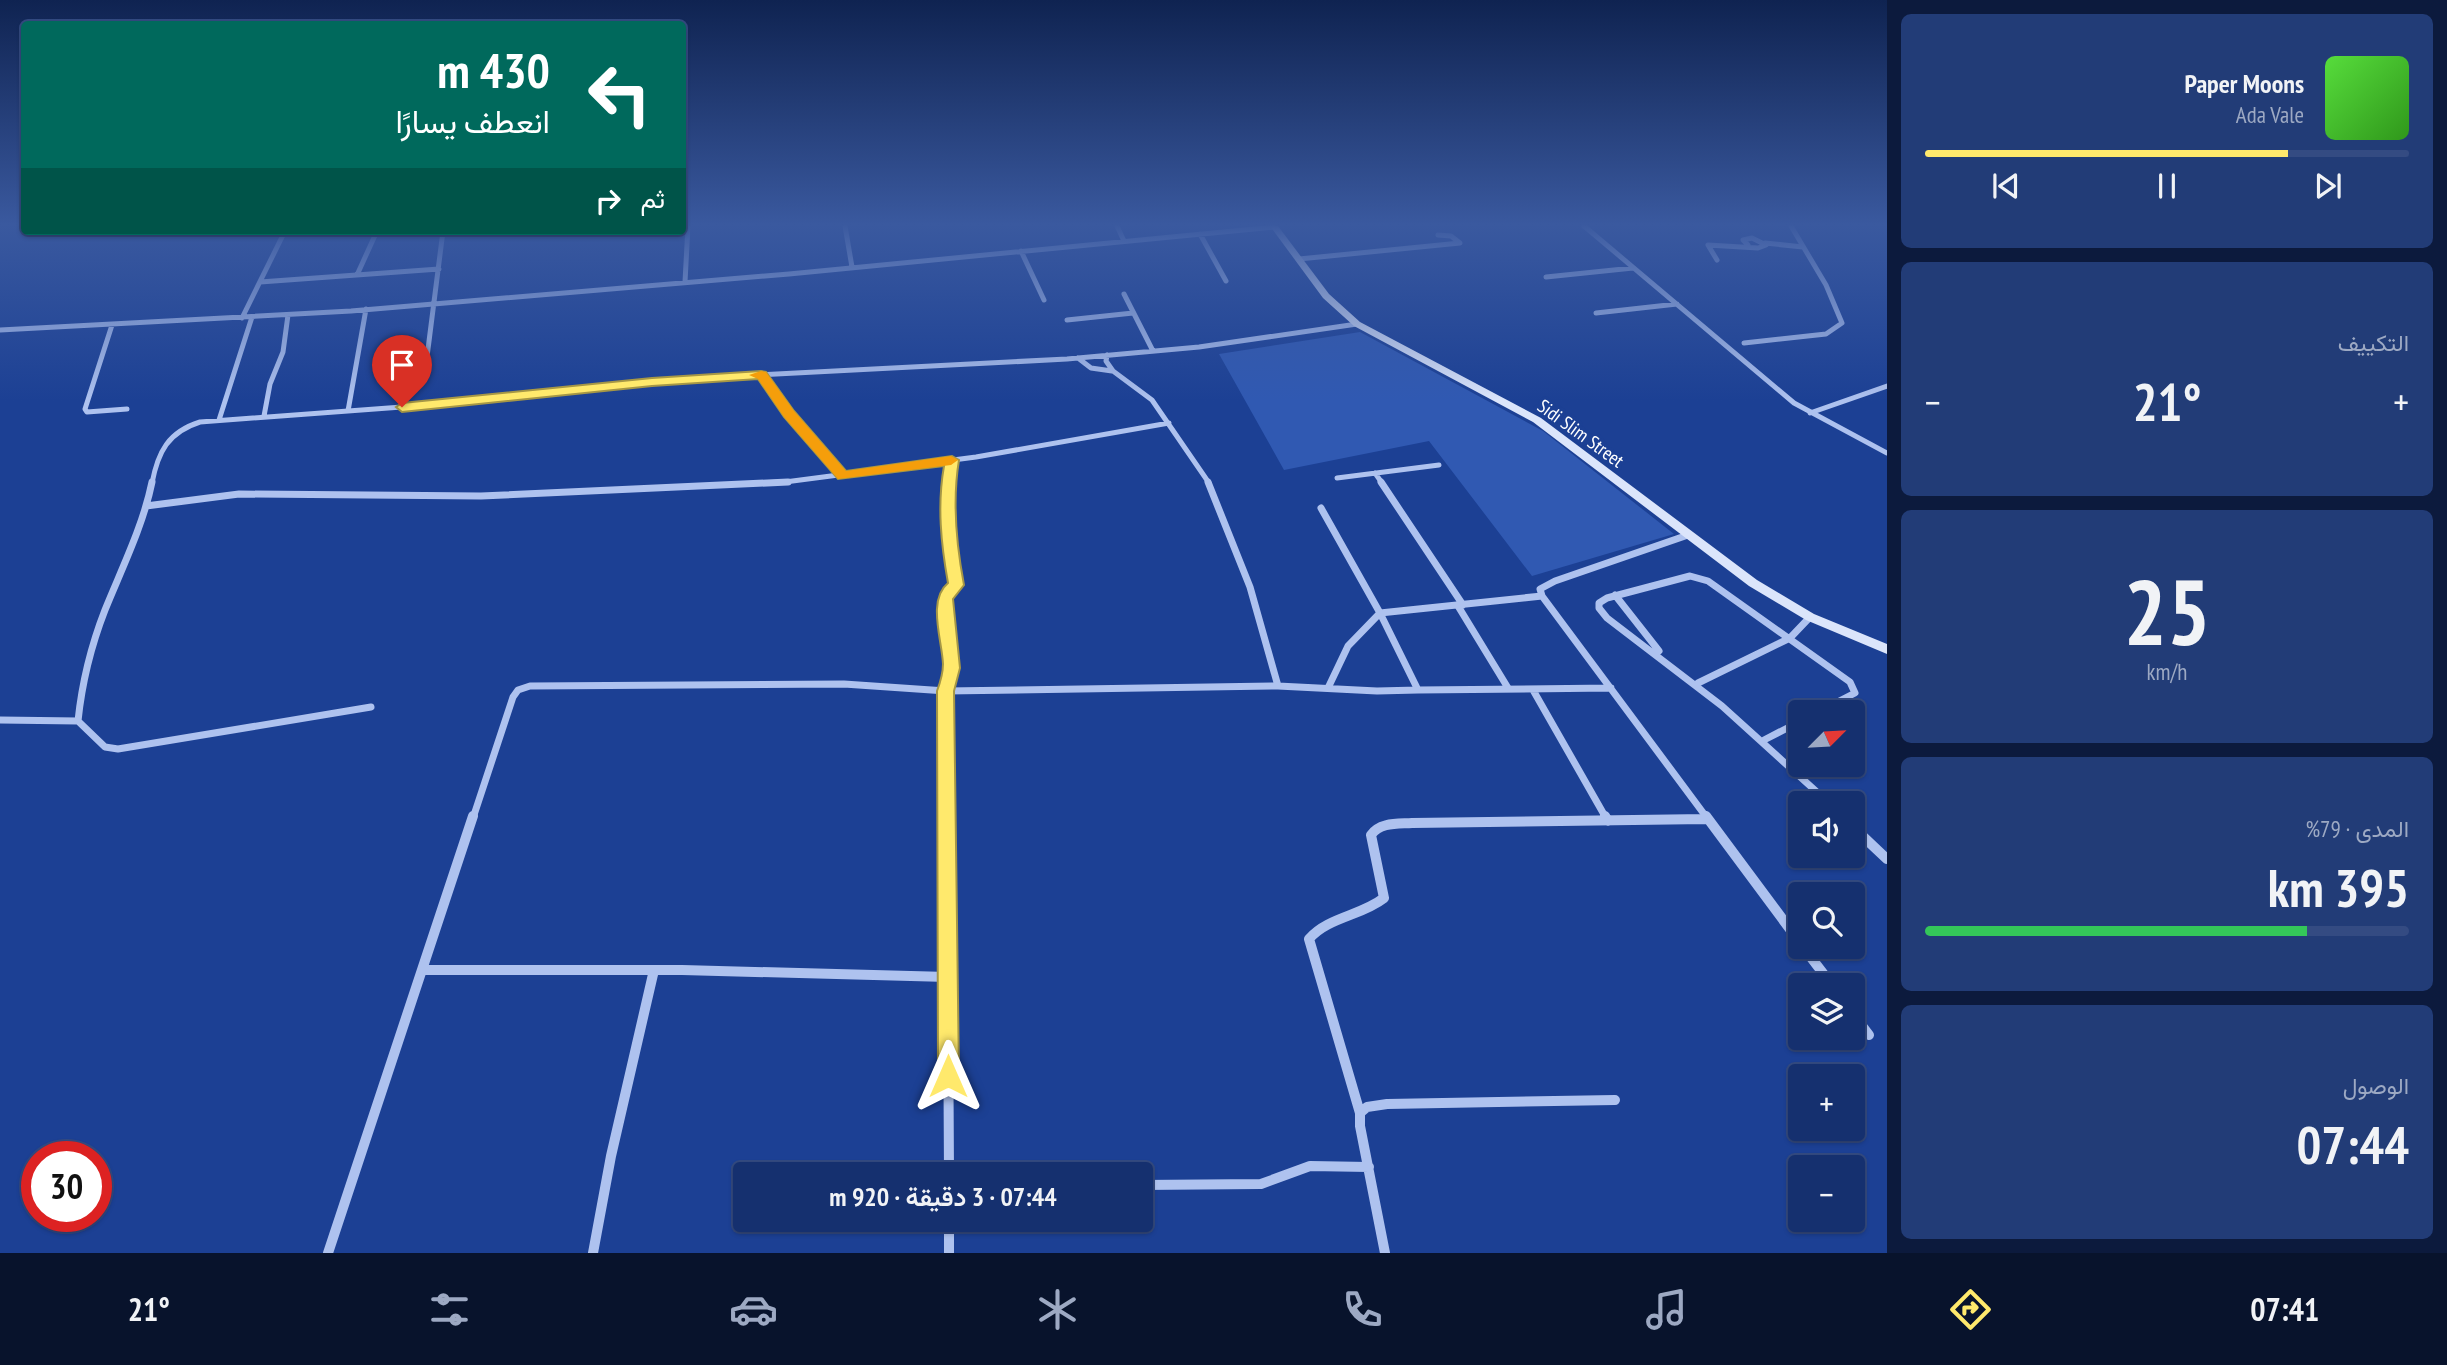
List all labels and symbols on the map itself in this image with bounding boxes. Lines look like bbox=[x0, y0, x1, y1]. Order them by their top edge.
pin bbox=[372, 335, 432, 407]
street label: Sidi Slim Street bbox=[1533, 394, 1630, 473]
north arrow bbox=[1788, 700, 1866, 777]
position arrow bbox=[911, 1039, 985, 1113]
speed limit sign: 30 bbox=[21, 1141, 112, 1232]

